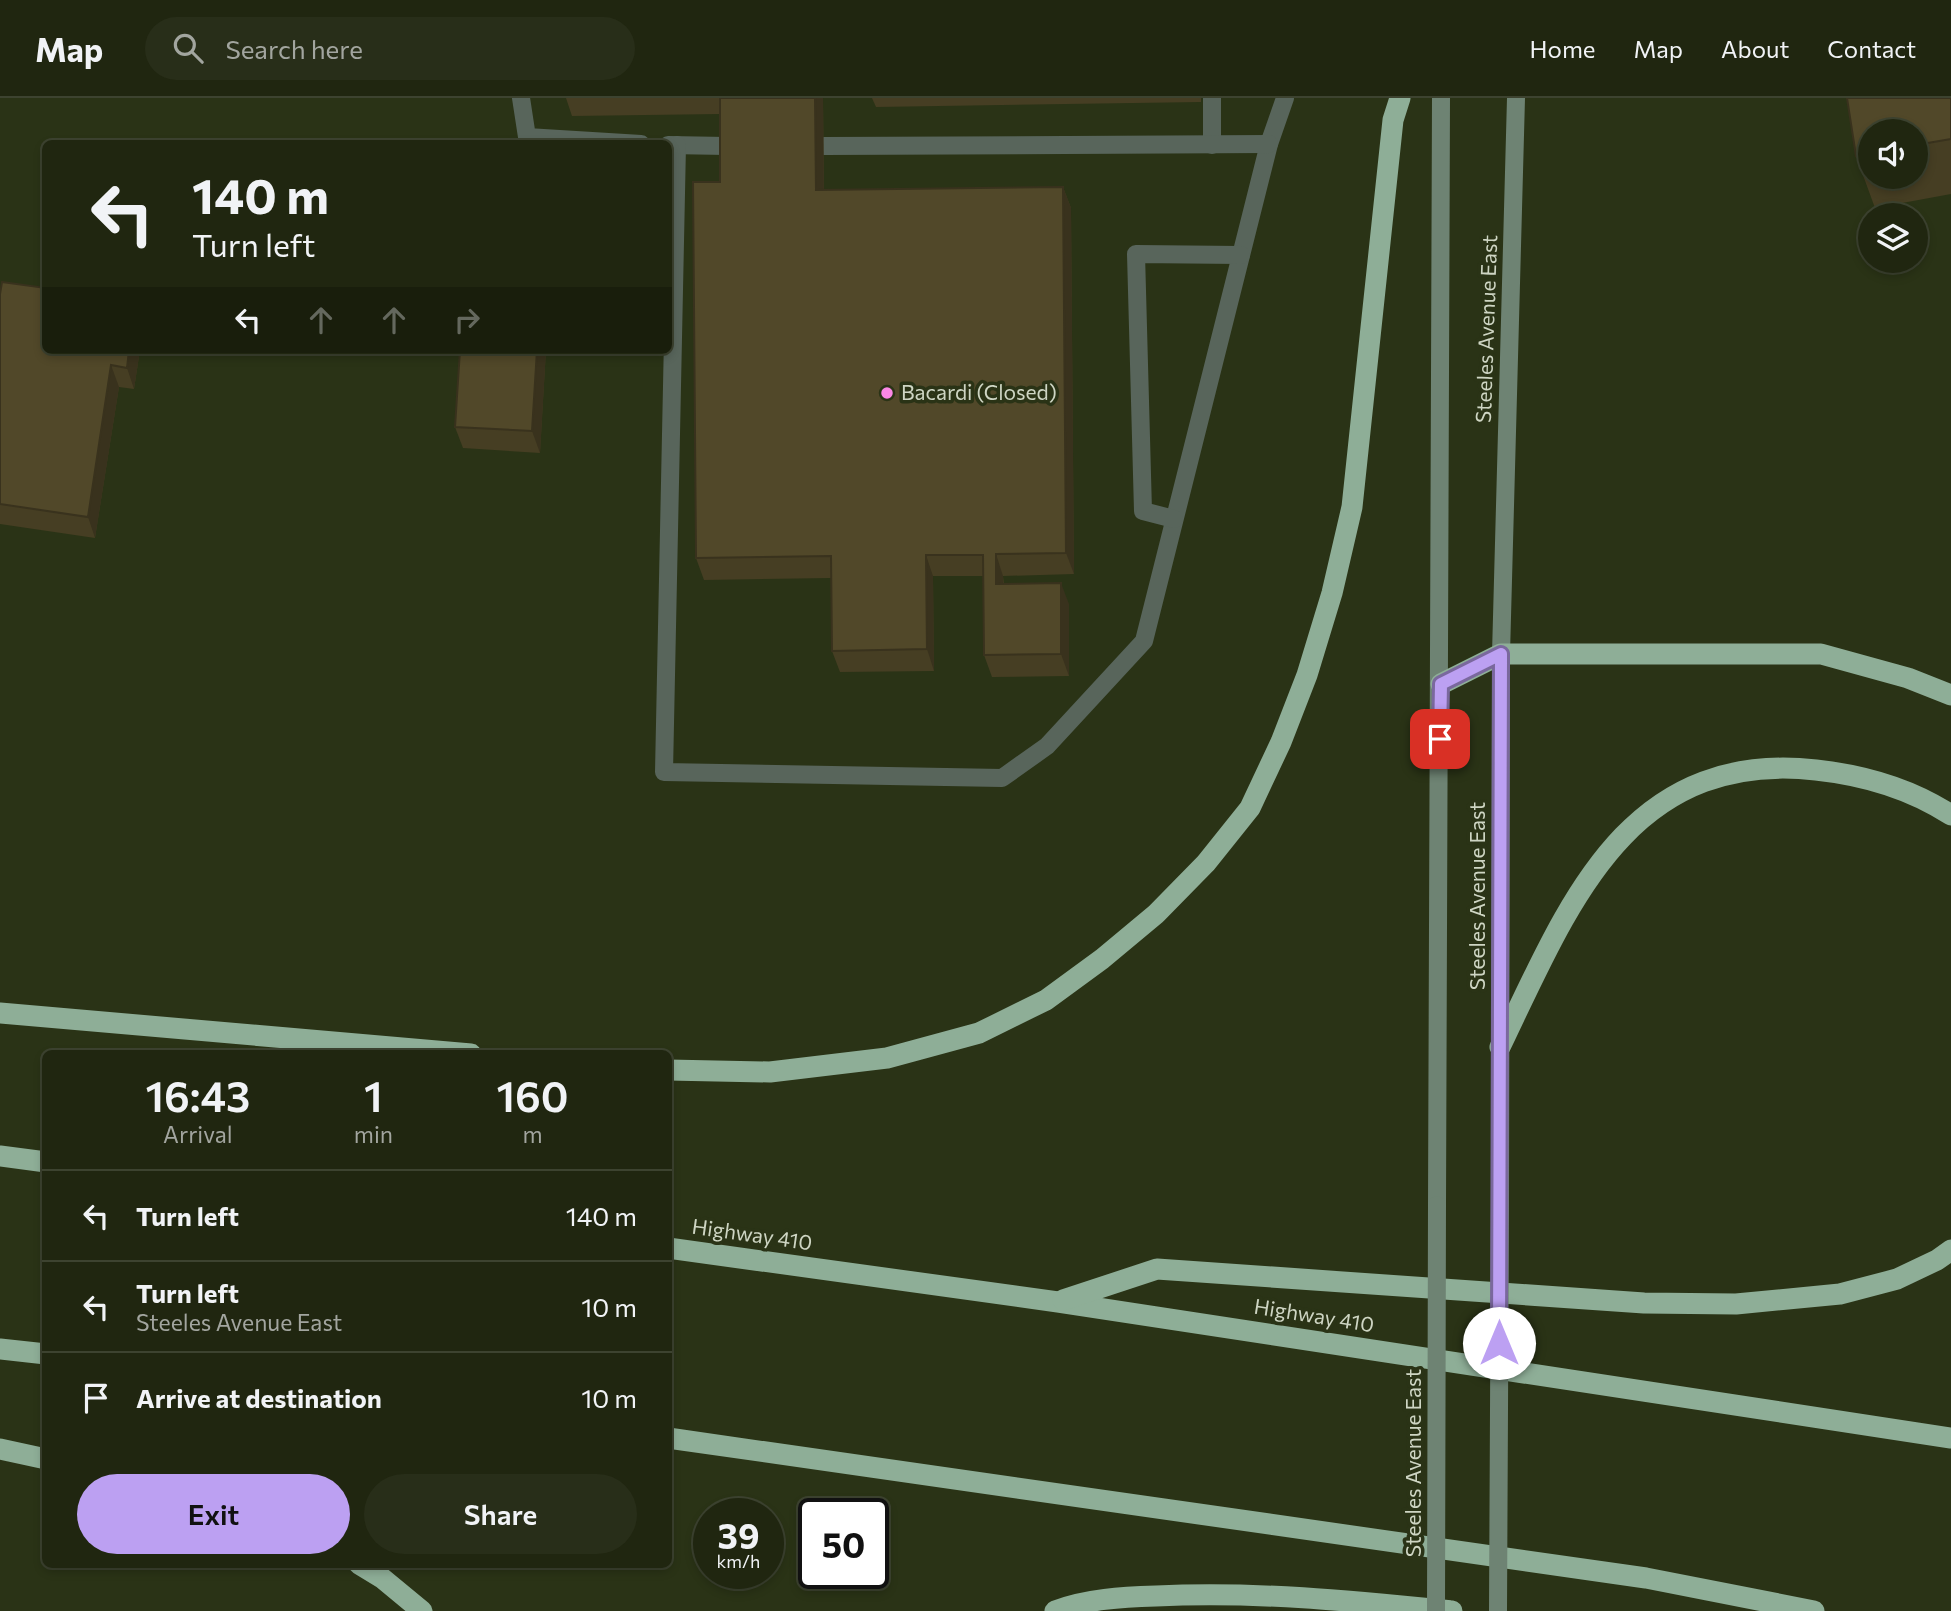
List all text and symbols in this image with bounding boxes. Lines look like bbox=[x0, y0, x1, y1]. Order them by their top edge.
search box bbox=[145, 17, 635, 80]
text: Map bbox=[35, 28, 103, 69]
icon: search bbox=[169, 29, 207, 67]
text: Search here bbox=[225, 33, 363, 64]
text: Home bbox=[1530, 34, 1596, 63]
text: Map bbox=[1634, 34, 1683, 63]
text: About bbox=[1721, 34, 1789, 63]
text: Contact bbox=[1827, 34, 1916, 63]
map controls bbox=[1858, 119, 1928, 273]
button: sound bbox=[1858, 119, 1928, 189]
text: 140 m bbox=[192, 164, 329, 224]
icon: left bbox=[77, 168, 168, 259]
button: layers bbox=[1858, 203, 1928, 273]
text: Turn left bbox=[192, 224, 316, 264]
street label: Steeles Avenue East bbox=[1470, 234, 1501, 423]
icon: left bbox=[229, 301, 267, 339]
icon: ahead bbox=[302, 301, 340, 339]
icon: ahead bbox=[375, 301, 413, 339]
icon: right bbox=[448, 301, 486, 339]
place label: Bacardi (Closed) bbox=[901, 379, 1057, 404]
marker: Bacardi (Closed) bbox=[879, 385, 895, 401]
pin bbox=[1410, 709, 1470, 769]
icon: arrive bbox=[1421, 720, 1459, 758]
street label: Steeles Avenue East bbox=[1464, 802, 1489, 990]
text: 16:43 bbox=[145, 1069, 250, 1121]
text: 1 bbox=[364, 1069, 383, 1121]
text: 160 bbox=[496, 1069, 569, 1121]
text: Arrival bbox=[163, 1120, 233, 1148]
text: min bbox=[354, 1120, 393, 1148]
text: m bbox=[522, 1120, 543, 1148]
icon: left bbox=[77, 1197, 115, 1235]
text: Turn left bbox=[136, 1200, 239, 1231]
text: 140 m bbox=[566, 1200, 637, 1231]
street label: Highway 410 bbox=[690, 1213, 814, 1254]
text: Turn left bbox=[136, 1277, 239, 1308]
icon: left bbox=[77, 1288, 115, 1326]
text: 10 m bbox=[581, 1291, 637, 1322]
street label: Highway 410 bbox=[1252, 1293, 1376, 1336]
position arrow bbox=[1462, 1306, 1536, 1380]
text: Steeles Avenue East bbox=[136, 1308, 342, 1336]
street label: Steeles Avenue East bbox=[1400, 1369, 1425, 1557]
icon: arrive bbox=[77, 1379, 115, 1417]
text: Arrive at destination bbox=[136, 1382, 382, 1413]
text: 10 m bbox=[581, 1382, 637, 1413]
button: Exit bbox=[77, 1474, 350, 1554]
button: Share bbox=[364, 1474, 637, 1554]
speed limit sign: 50 bbox=[798, 1498, 889, 1589]
text: 39 bbox=[718, 1513, 759, 1556]
text: km/h bbox=[717, 1550, 760, 1572]

